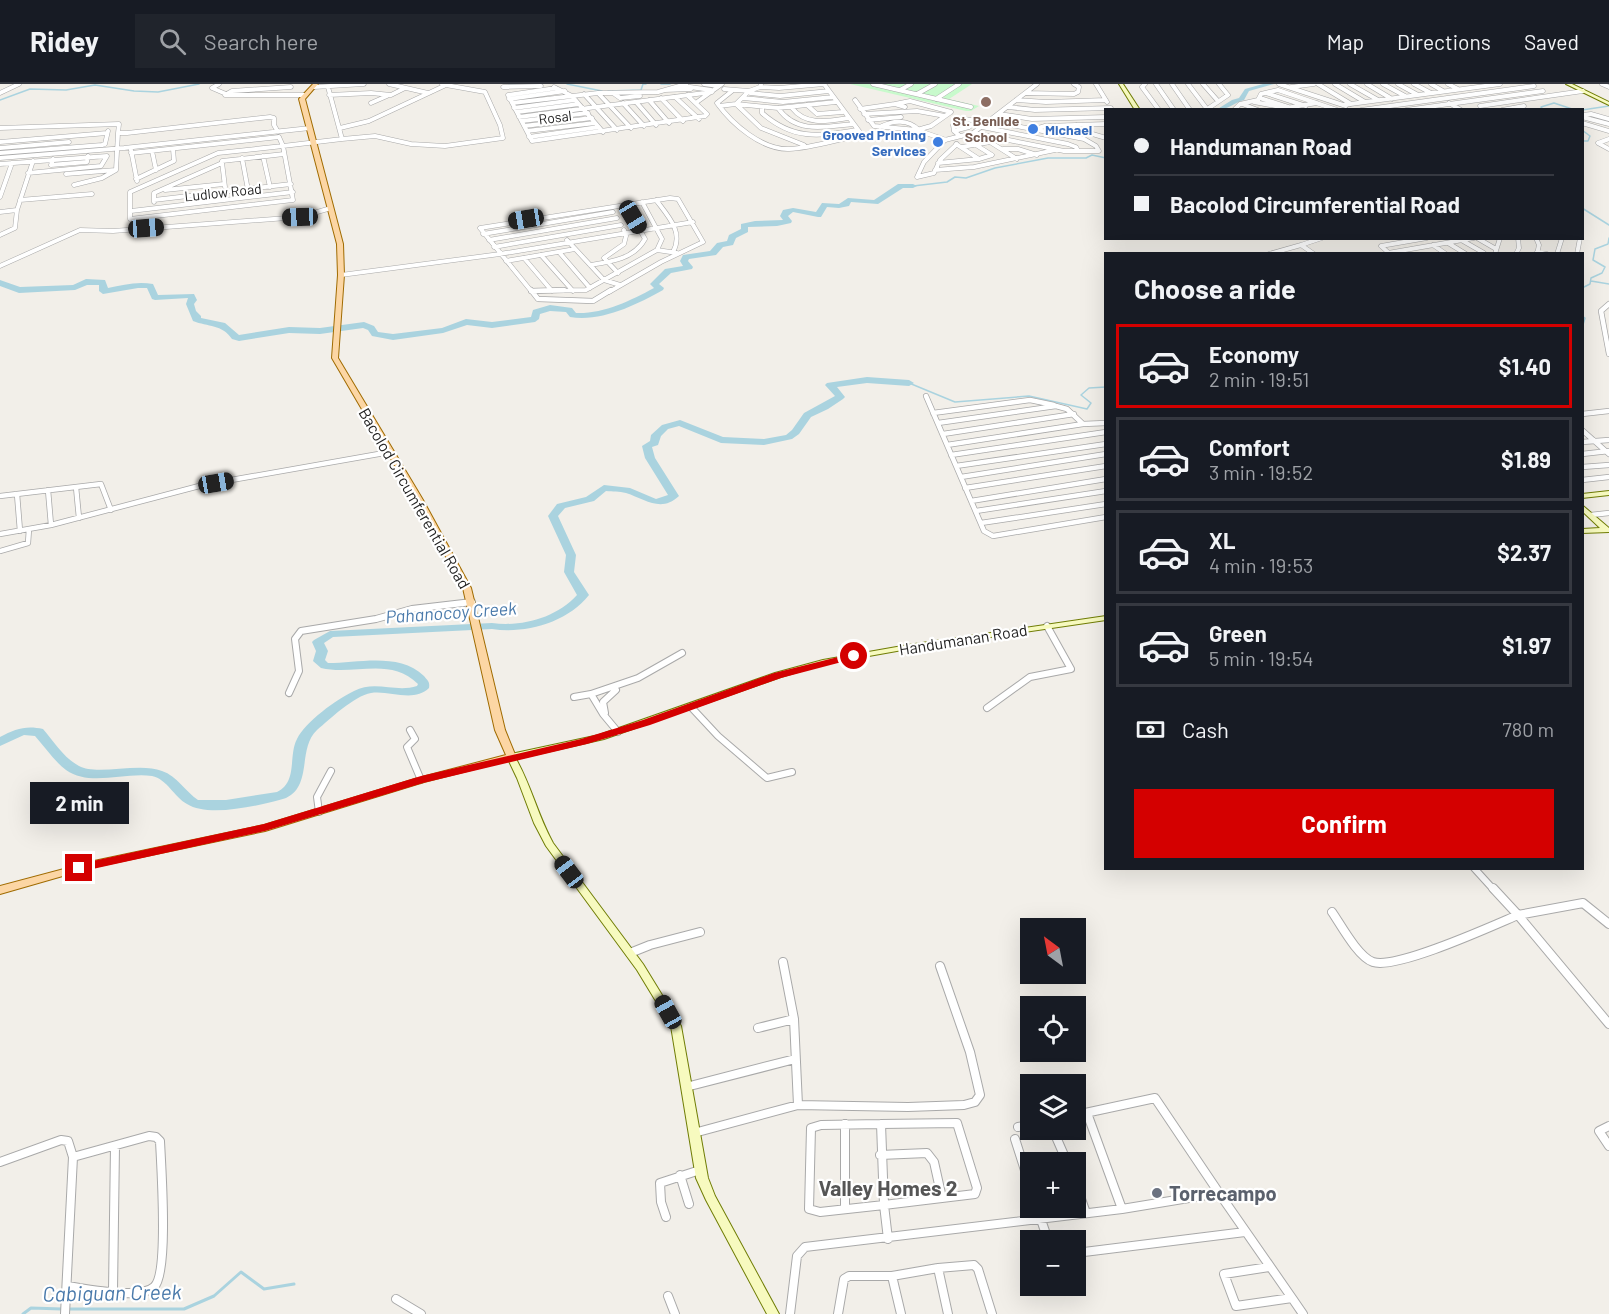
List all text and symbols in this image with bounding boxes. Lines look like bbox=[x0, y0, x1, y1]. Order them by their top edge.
search box bbox=[135, 14, 555, 68]
text: Ridey bbox=[30, 24, 99, 58]
icon: search bbox=[156, 25, 189, 58]
text: Search here bbox=[204, 28, 318, 54]
text: Map bbox=[1327, 29, 1364, 54]
text: Directions bbox=[1397, 29, 1491, 54]
text: Saved bbox=[1524, 29, 1579, 54]
marker: St. Benilde School bbox=[979, 95, 993, 109]
street label: Rosal bbox=[537, 107, 573, 127]
place label: St. Benilde School bbox=[953, 112, 1020, 145]
place label: Michael bbox=[1045, 121, 1092, 138]
marker: Michael bbox=[1026, 122, 1040, 136]
place label: Grooved Printing Services bbox=[823, 126, 926, 159]
text: Handumanan Road bbox=[1170, 133, 1352, 159]
marker: Grooved Printing Services bbox=[931, 135, 945, 149]
street label: Ludlow Road bbox=[184, 179, 262, 205]
text: Bacolod Circumferential Road bbox=[1170, 191, 1460, 217]
car bbox=[616, 197, 650, 237]
car bbox=[282, 207, 318, 227]
car bbox=[507, 207, 545, 231]
car bbox=[127, 218, 165, 238]
text: Choose a ride bbox=[1134, 272, 1296, 304]
icon: car bbox=[1137, 339, 1191, 393]
text: Economy bbox=[1209, 341, 1299, 367]
text: $1.40 bbox=[1499, 353, 1551, 379]
text: 2 min · 19:51 bbox=[1209, 367, 1309, 391]
street label: Bacolod Circumferential Road bbox=[355, 404, 475, 592]
icon: car bbox=[1137, 432, 1191, 486]
text: Comfort bbox=[1209, 434, 1290, 460]
text: $1.89 bbox=[1501, 446, 1551, 472]
text: 3 min · 19:52 bbox=[1209, 460, 1313, 484]
car bbox=[197, 471, 235, 495]
icon: car bbox=[1137, 525, 1191, 579]
text: XL bbox=[1209, 527, 1235, 553]
text: $2.37 bbox=[1497, 539, 1551, 565]
text: 4 min · 19:53 bbox=[1209, 553, 1313, 577]
water label: Pahanocoy Creek bbox=[385, 596, 518, 628]
icon: car bbox=[1137, 618, 1191, 672]
street label: Handumanan Road bbox=[897, 619, 1029, 659]
text: Green bbox=[1209, 620, 1267, 646]
text: $1.97 bbox=[1502, 632, 1551, 658]
route start bbox=[840, 642, 867, 669]
text: 5 min · 19:54 bbox=[1209, 646, 1313, 670]
icon: cash bbox=[1134, 713, 1167, 746]
text: Cash bbox=[1182, 716, 1229, 742]
text: 780 m bbox=[1502, 717, 1554, 741]
callout: 2 min bbox=[29, 781, 128, 823]
button: Confirm bbox=[1134, 789, 1554, 858]
text: 2 min bbox=[56, 791, 103, 815]
car bbox=[551, 852, 587, 892]
route end bbox=[65, 854, 92, 881]
north arrow bbox=[1020, 918, 1086, 984]
map controls bbox=[1020, 918, 1086, 1296]
car bbox=[651, 992, 685, 1032]
button: locate bbox=[1020, 996, 1086, 1062]
button: layers bbox=[1020, 1074, 1086, 1140]
button: + bbox=[1020, 1152, 1086, 1218]
district label: Valley Homes 2 bbox=[819, 1175, 957, 1200]
place label: Torrecampo bbox=[1169, 1181, 1277, 1205]
marker: Torrecampo bbox=[1150, 1186, 1164, 1200]
button: − bbox=[1020, 1230, 1086, 1296]
water label: Cabiguan Creek bbox=[42, 1278, 183, 1306]

